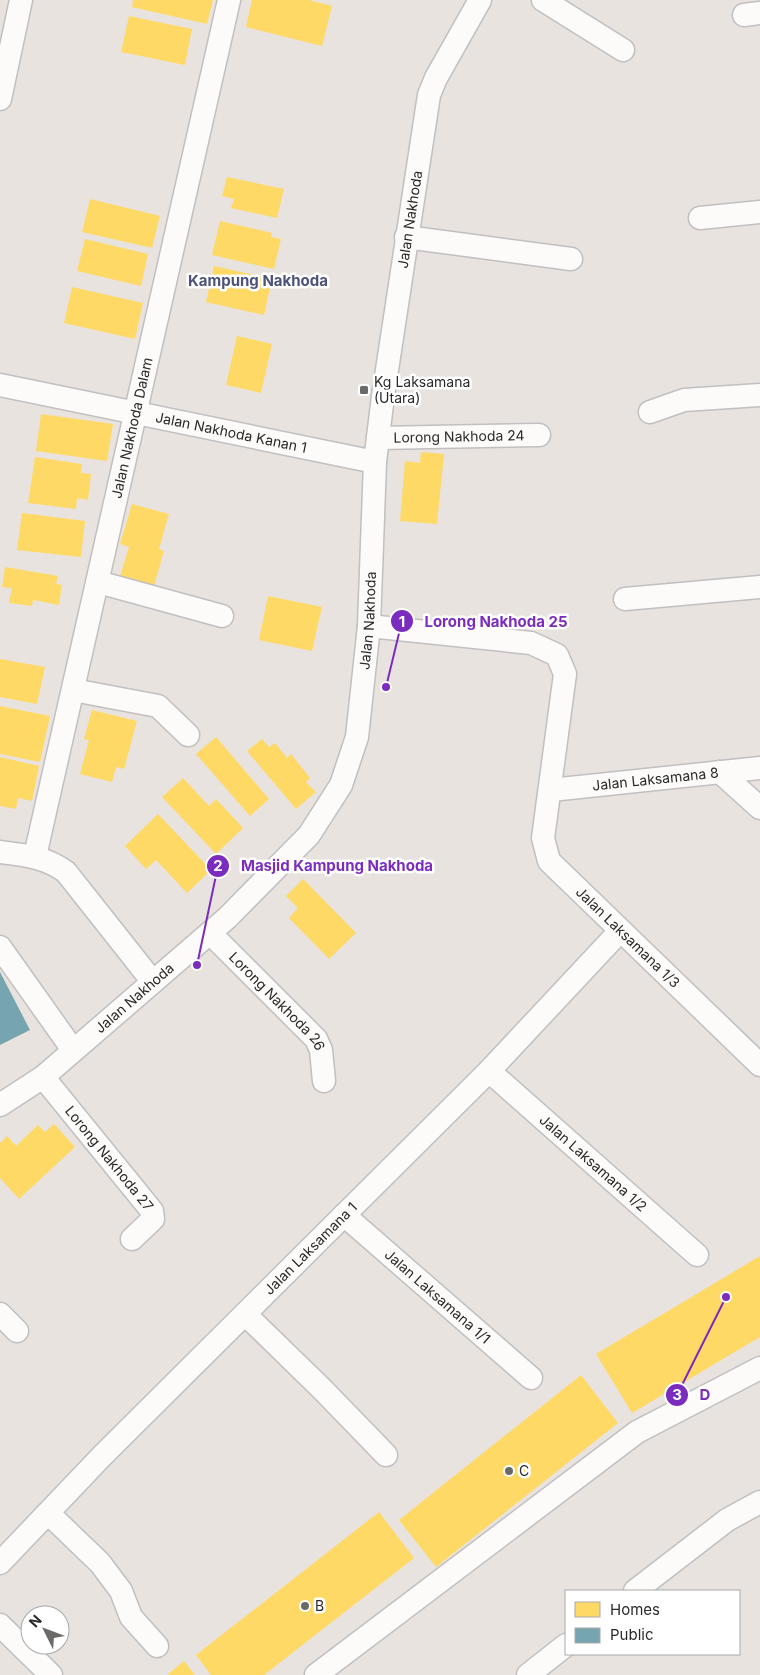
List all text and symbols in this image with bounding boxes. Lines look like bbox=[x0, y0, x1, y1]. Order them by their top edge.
street label: Jalan Nakhoda bbox=[394, 169, 425, 269]
district label: Kampung Nakhoda bbox=[188, 271, 328, 290]
street label: Jalan Nakhoda Dalam bbox=[107, 356, 156, 500]
place label: Kg Laksamana (Utara) bbox=[374, 373, 470, 406]
marker: Kg Laksamana (Utara) bbox=[358, 384, 370, 396]
street label: Jalan Nakhoda Kanan 1 bbox=[154, 408, 308, 456]
street label: Lorong Nakhoda 24 bbox=[393, 426, 525, 446]
street label: Jalan Nakhoda bbox=[355, 571, 379, 671]
callout: Lorong Nakhoda 25 bbox=[390, 606, 578, 636]
text: 1 bbox=[399, 612, 405, 631]
text: Lorong Nakhoda 25 bbox=[424, 612, 568, 631]
street label: Jalan Laksamana 8 bbox=[591, 763, 719, 794]
callout: Masjid Kampung Nakhoda bbox=[206, 851, 443, 881]
text: 2 bbox=[213, 856, 223, 875]
text: Masjid Kampung Nakhoda bbox=[241, 856, 433, 875]
street label: Jalan Laksamana 1/3 bbox=[573, 883, 684, 991]
street label: Lorong Nakhoda 26 bbox=[226, 948, 329, 1053]
street label: Jalan Nakhoda bbox=[91, 959, 177, 1036]
street label: Lorong Nakhoda 27 bbox=[62, 1102, 157, 1214]
street label: Jalan Laksamana 1/2 bbox=[536, 1111, 651, 1215]
street label: Jalan Laksamana 1 bbox=[260, 1198, 360, 1298]
street label: Jalan Laksamana 1/1 bbox=[381, 1245, 494, 1347]
callout: D bbox=[664, 1380, 720, 1410]
text: 3 bbox=[672, 1385, 682, 1404]
text: D bbox=[700, 1385, 711, 1404]
place label: C bbox=[519, 1462, 529, 1479]
marker: C bbox=[503, 1465, 515, 1477]
legend bbox=[565, 1590, 740, 1655]
place label: B bbox=[315, 1597, 324, 1614]
marker: B bbox=[299, 1600, 311, 1612]
text: Homes bbox=[610, 1600, 660, 1619]
north arrow bbox=[20, 1605, 70, 1655]
text: N bbox=[25, 1611, 45, 1631]
text: Public bbox=[610, 1625, 653, 1644]

